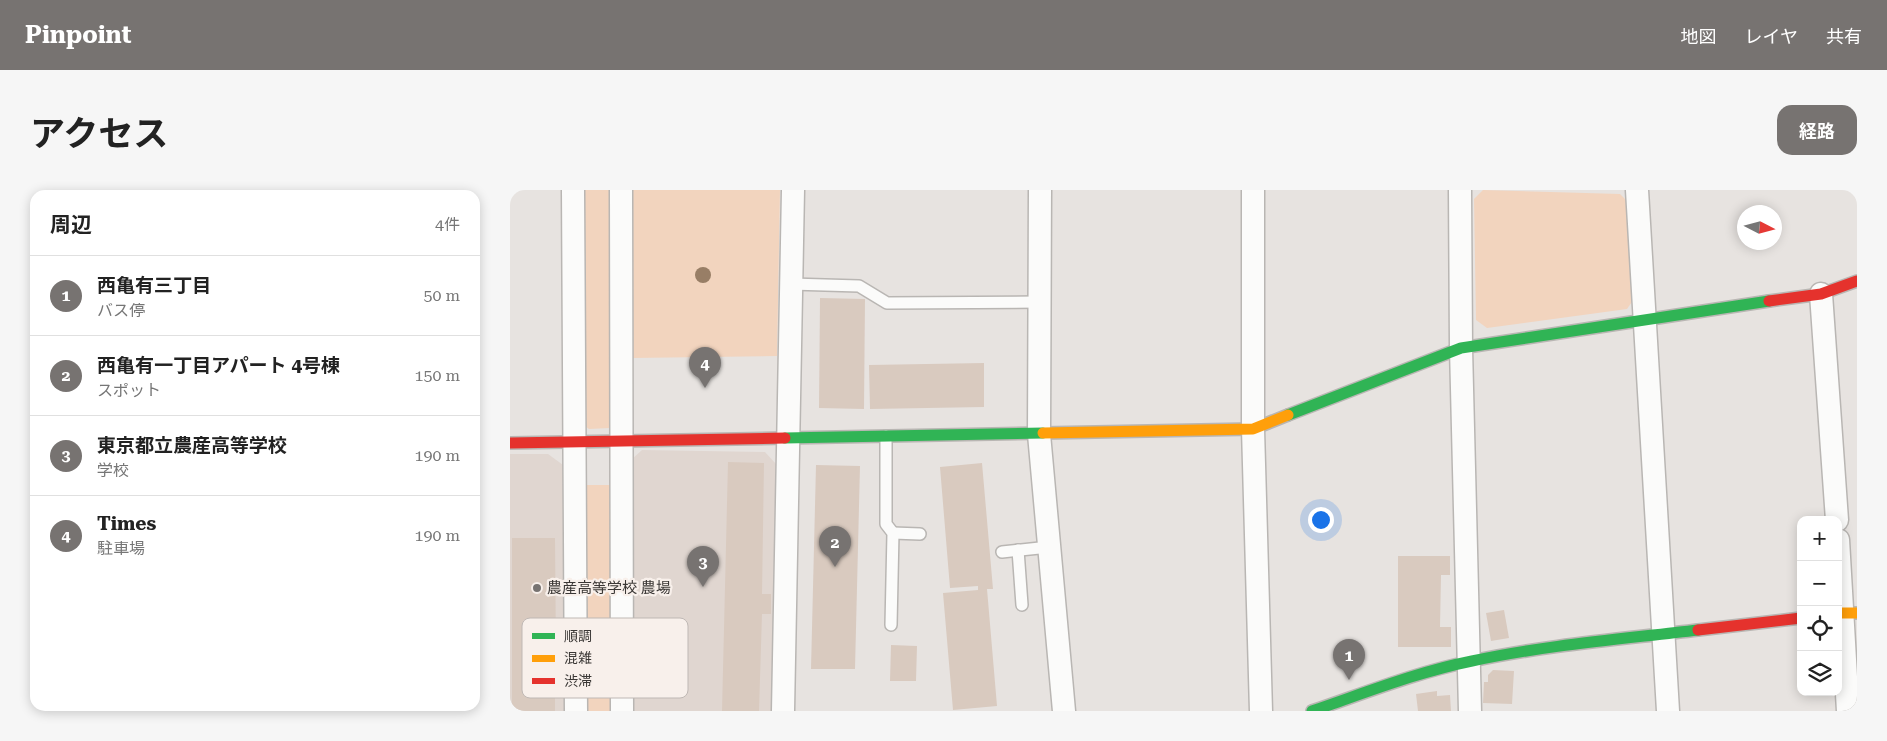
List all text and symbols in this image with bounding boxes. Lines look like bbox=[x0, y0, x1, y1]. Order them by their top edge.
text: Pinpoint bbox=[25, 21, 131, 49]
text: 地図 bbox=[1681, 26, 1717, 47]
text: レイヤ bbox=[1745, 26, 1798, 47]
text: 共有 bbox=[1826, 26, 1862, 47]
button: 経路 bbox=[1777, 105, 1857, 155]
text: アクセス bbox=[30, 114, 168, 155]
north arrow bbox=[1737, 205, 1782, 250]
text: 周辺 bbox=[50, 213, 92, 237]
text: 4件 bbox=[435, 215, 460, 234]
text: 西亀有三丁目 bbox=[97, 274, 211, 297]
text: 1 bbox=[62, 286, 70, 305]
text: 50 m bbox=[423, 286, 460, 305]
text: バス停 bbox=[97, 301, 145, 320]
pin: 4 bbox=[689, 347, 721, 388]
text: 西亀有一丁目アパート 4号棟 bbox=[97, 354, 340, 377]
text: 2 bbox=[62, 366, 70, 385]
text: 150 m bbox=[414, 366, 460, 385]
text: スポット bbox=[97, 381, 161, 400]
text: 東京都立農産高等学校 bbox=[97, 434, 287, 457]
text: 3 bbox=[62, 446, 70, 465]
text: 190 m bbox=[414, 446, 460, 465]
text: 学校 bbox=[97, 461, 129, 480]
your location bbox=[1308, 507, 1334, 533]
text: Times bbox=[97, 512, 156, 535]
map controls bbox=[1797, 516, 1842, 696]
button: + bbox=[1797, 516, 1842, 561]
text: 4 bbox=[62, 526, 70, 545]
text: 190 m bbox=[414, 526, 460, 545]
pin: 2 bbox=[819, 526, 851, 567]
text: 駐車場 bbox=[97, 539, 145, 558]
pin: 3 bbox=[687, 546, 719, 587]
button: − bbox=[1797, 561, 1842, 606]
place label: 農産高等学校 農場 bbox=[547, 579, 671, 597]
marker: 農産高等学校 農場 bbox=[531, 582, 543, 594]
button: locate bbox=[1797, 606, 1842, 651]
legend bbox=[522, 618, 688, 698]
text: 順調 bbox=[564, 628, 592, 644]
pin: 1 bbox=[1333, 639, 1365, 680]
text: 混雑 bbox=[564, 650, 592, 666]
button: layers bbox=[1797, 651, 1842, 696]
text: 渋滞 bbox=[564, 673, 592, 689]

